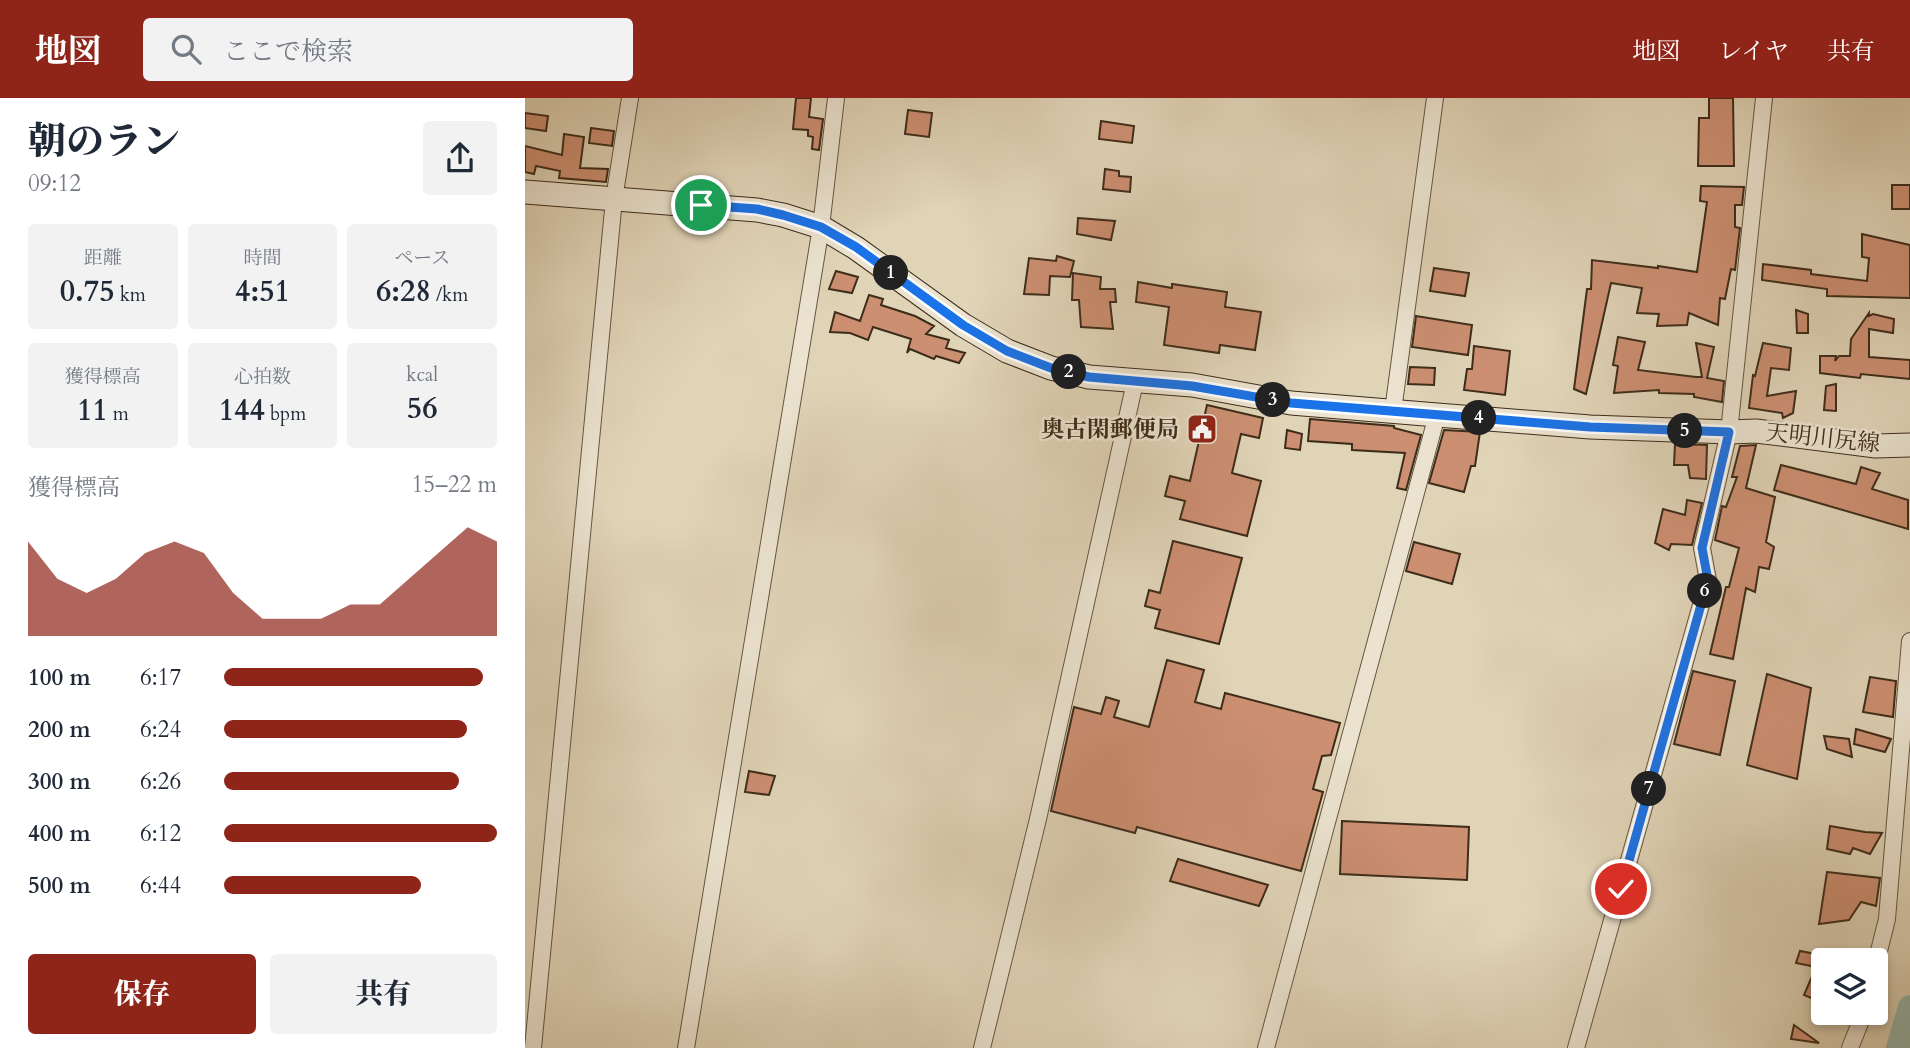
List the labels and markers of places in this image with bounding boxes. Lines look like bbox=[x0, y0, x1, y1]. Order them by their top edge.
pin bbox=[671, 175, 731, 235]
pin: 1 bbox=[873, 256, 909, 290]
pin: 2 bbox=[1051, 354, 1087, 390]
pin: 3 bbox=[1255, 382, 1291, 418]
pin: 4 bbox=[1461, 400, 1497, 436]
public building icon: 奥古閑郵便局 bbox=[1185, 412, 1219, 446]
place label: 奥古閑郵便局 bbox=[1041, 414, 1179, 445]
pin: 5 bbox=[1667, 414, 1703, 448]
pin: 6 bbox=[1687, 574, 1723, 608]
pin: 7 bbox=[1631, 772, 1667, 806]
pin bbox=[1591, 859, 1651, 919]

